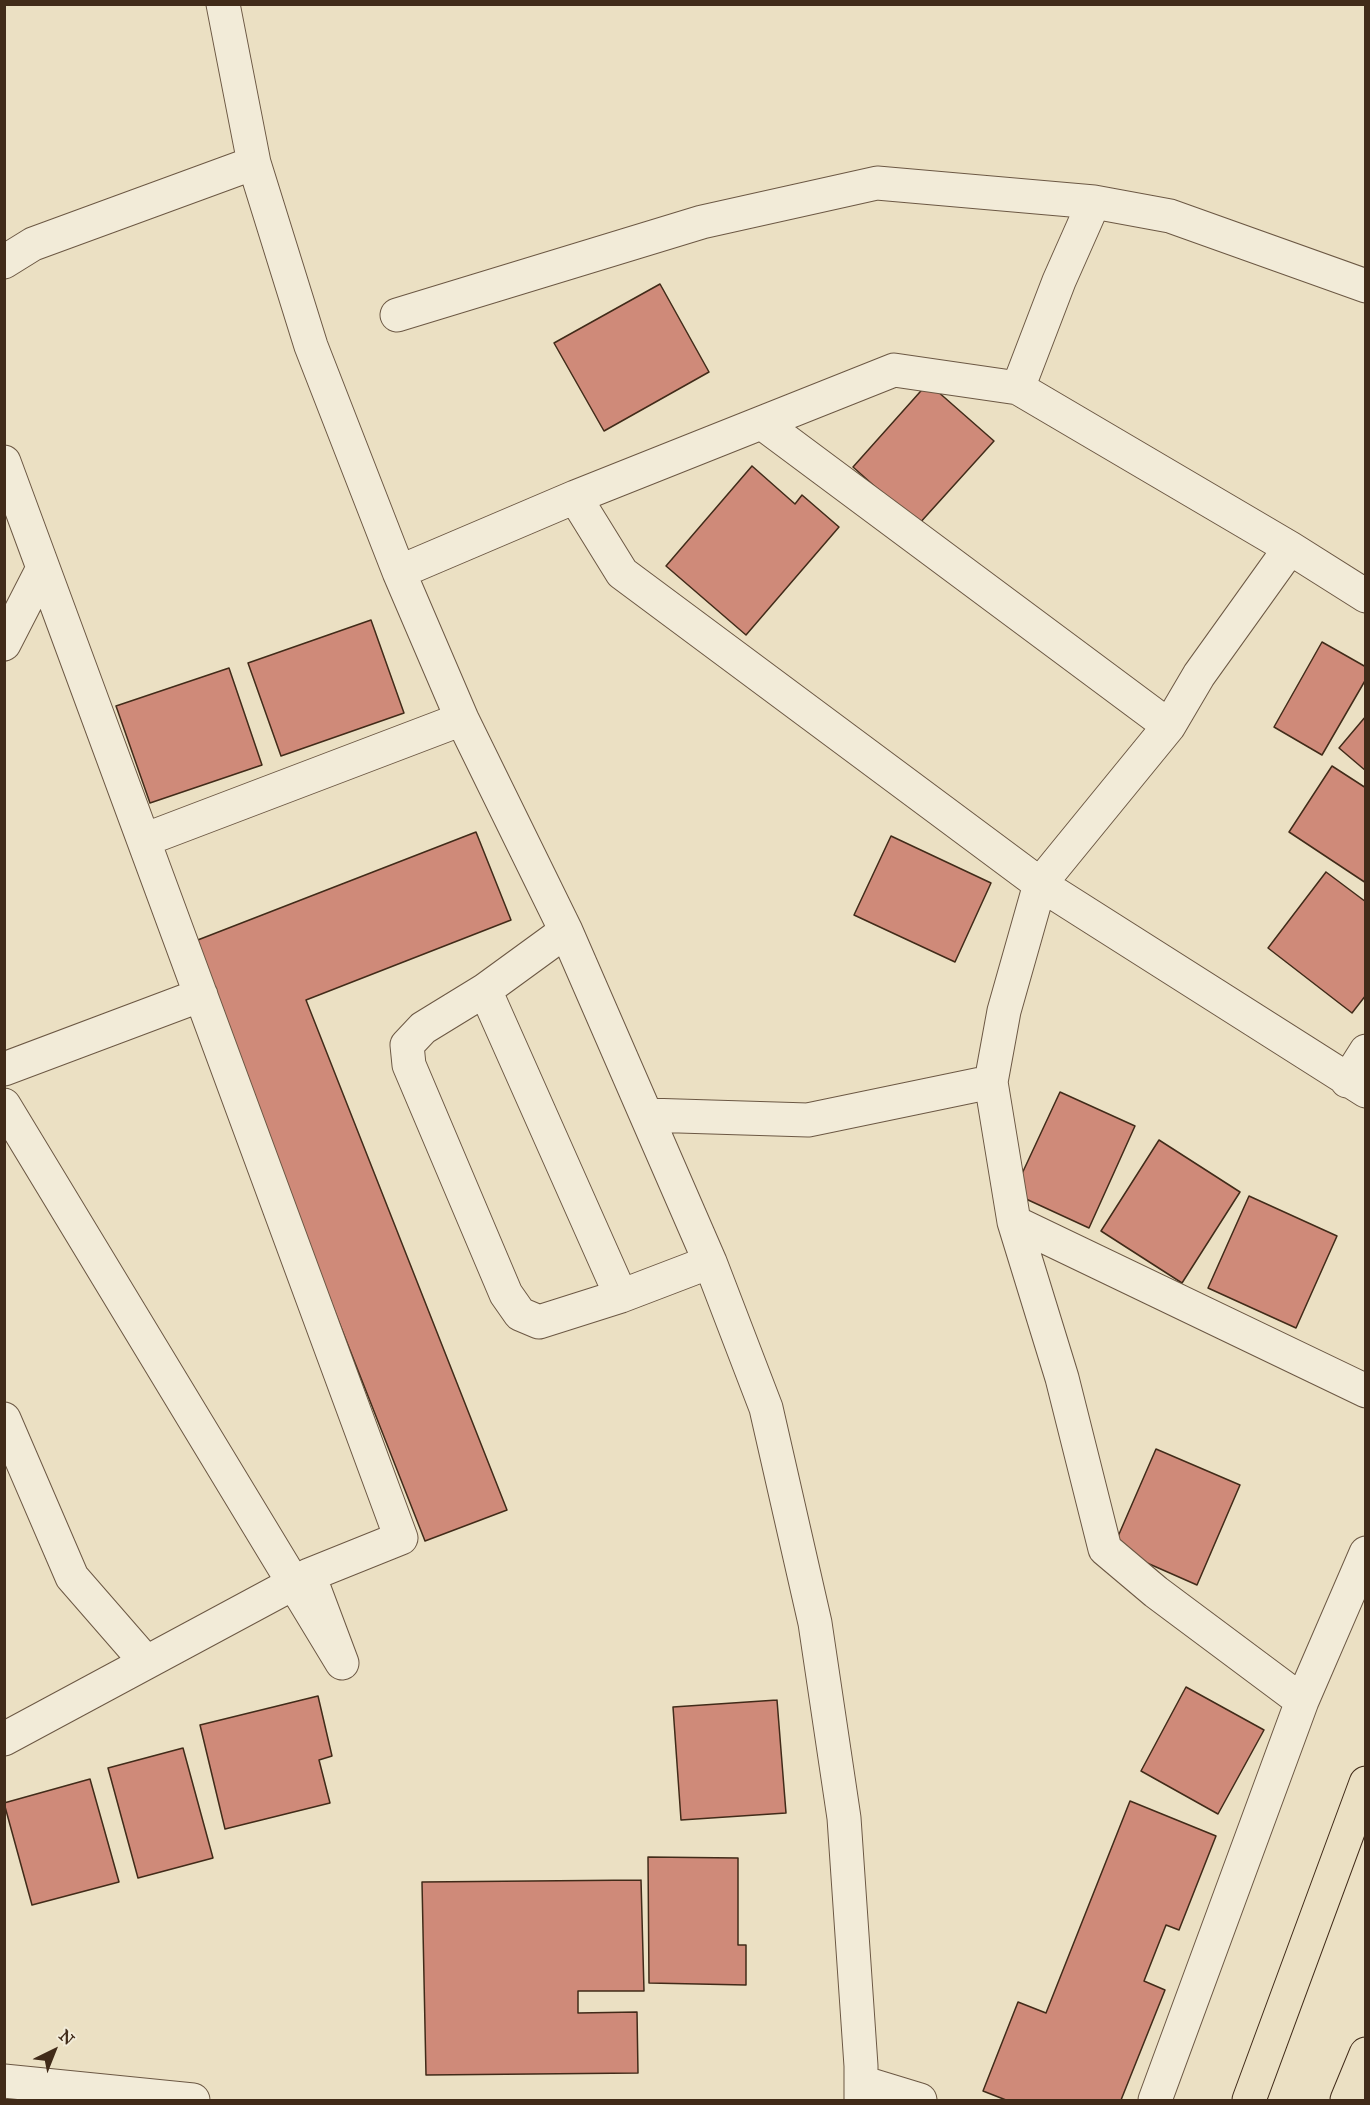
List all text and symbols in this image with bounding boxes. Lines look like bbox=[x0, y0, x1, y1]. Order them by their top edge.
north arrow bbox=[24, 2021, 84, 2081]
text: N bbox=[55, 2026, 78, 2049]

